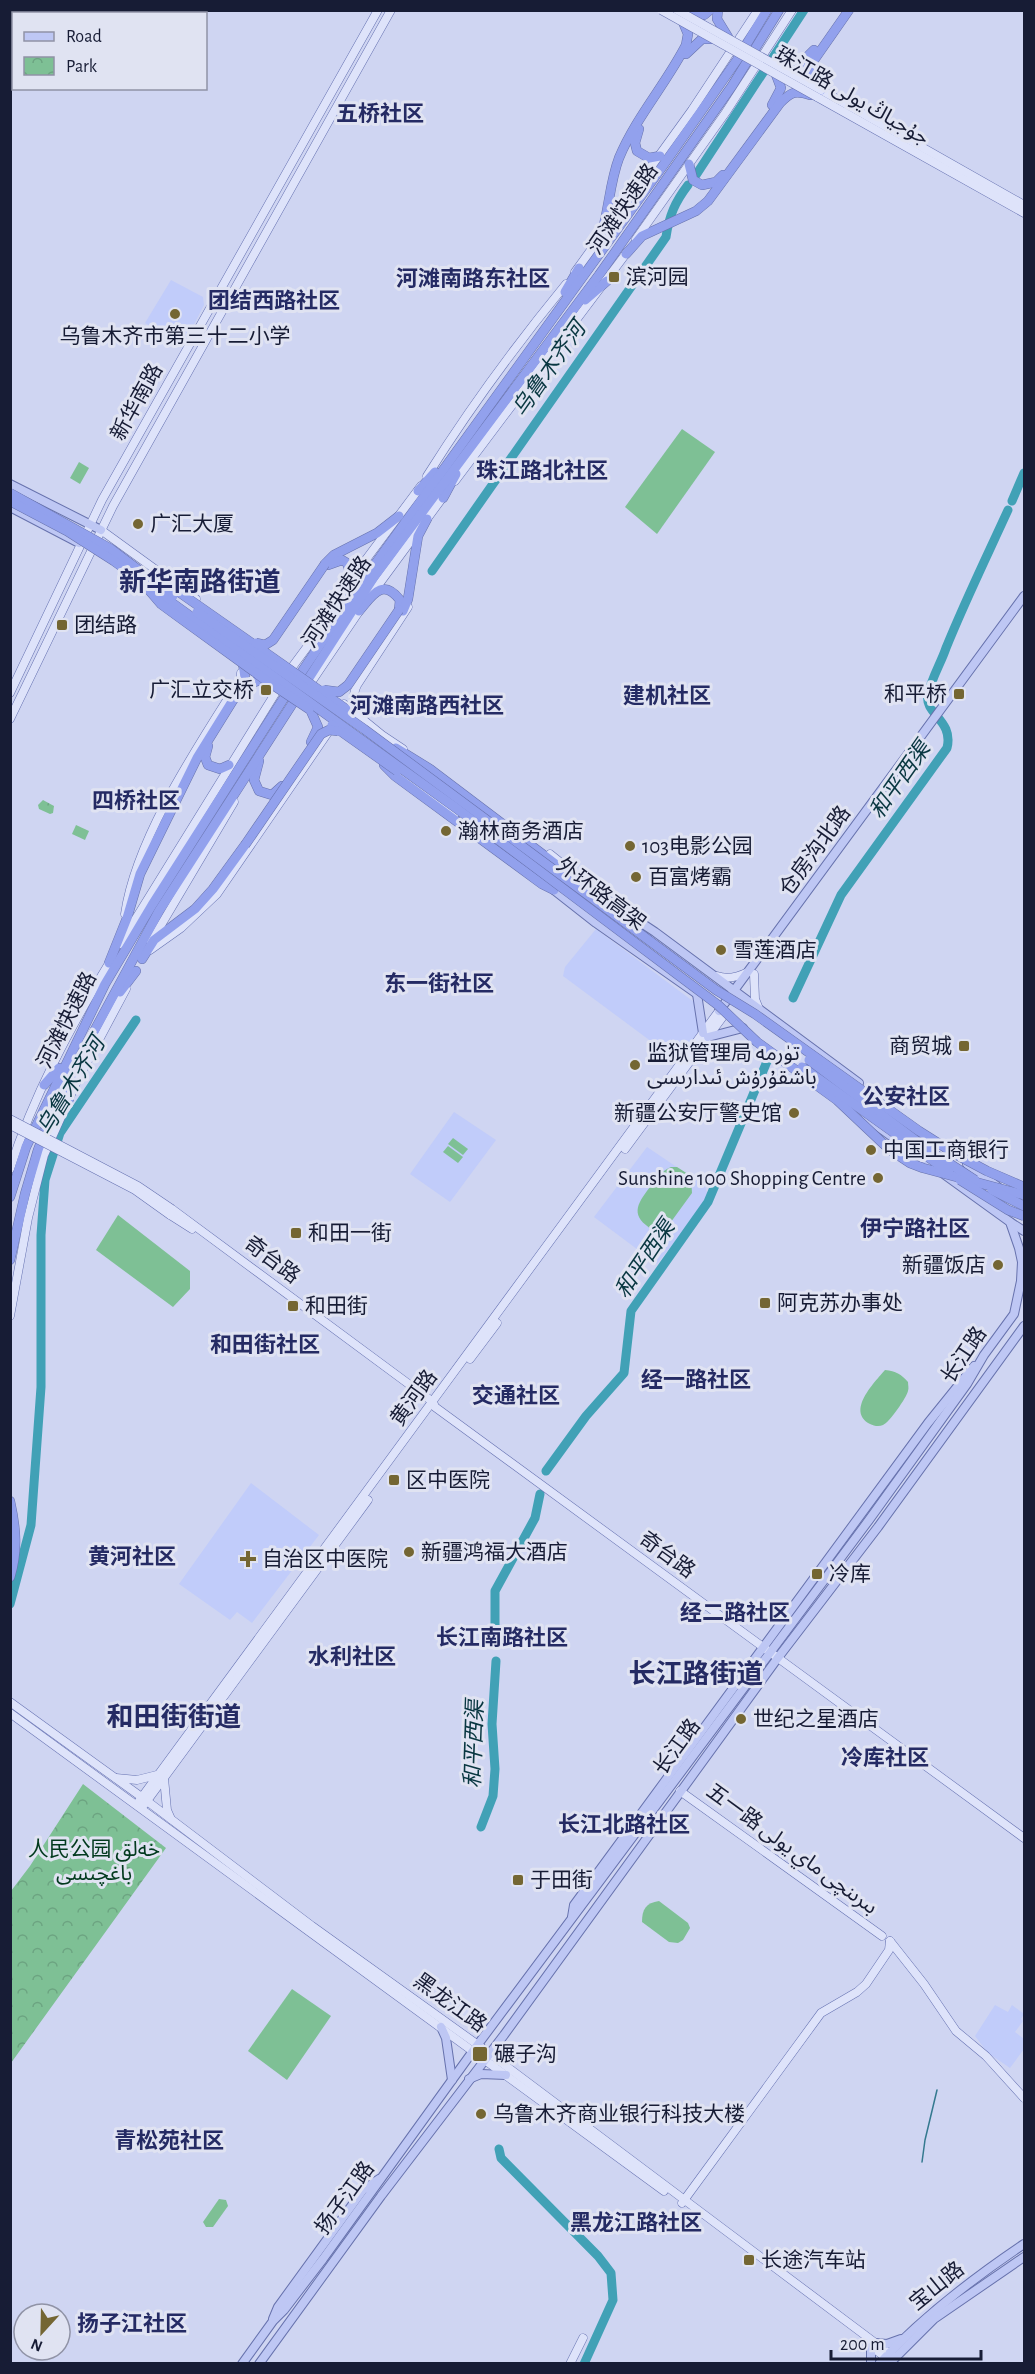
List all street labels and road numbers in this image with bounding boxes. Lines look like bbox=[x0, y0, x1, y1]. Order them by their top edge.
street label: 珠江路 جۇجياڭ يولى bbox=[771, 42, 933, 150]
street label: 河滩快速路 bbox=[583, 159, 662, 258]
street label: 新华南路 bbox=[107, 360, 167, 444]
street label: 河滩快速路 bbox=[298, 552, 375, 651]
street label: 仓房沟北路 bbox=[775, 802, 854, 900]
street label: 外环路高架 bbox=[553, 853, 650, 934]
street label: 河滩快速路 bbox=[33, 968, 100, 1072]
street label: 奇台路 bbox=[241, 1232, 304, 1287]
street label: 长江路 bbox=[937, 1322, 990, 1387]
street label: 黄河路 bbox=[386, 1366, 441, 1430]
street label: 奇台路 bbox=[635, 1527, 699, 1582]
street label: 长江路 bbox=[649, 1715, 704, 1779]
street label: 五一路 بىرىنچى ماي يولى bbox=[700, 1779, 882, 1922]
street label: 黑龙江路 bbox=[410, 1969, 491, 2036]
street label: 扬子江路 bbox=[311, 2157, 378, 2238]
street label: 宝山路 bbox=[905, 2257, 968, 2314]

